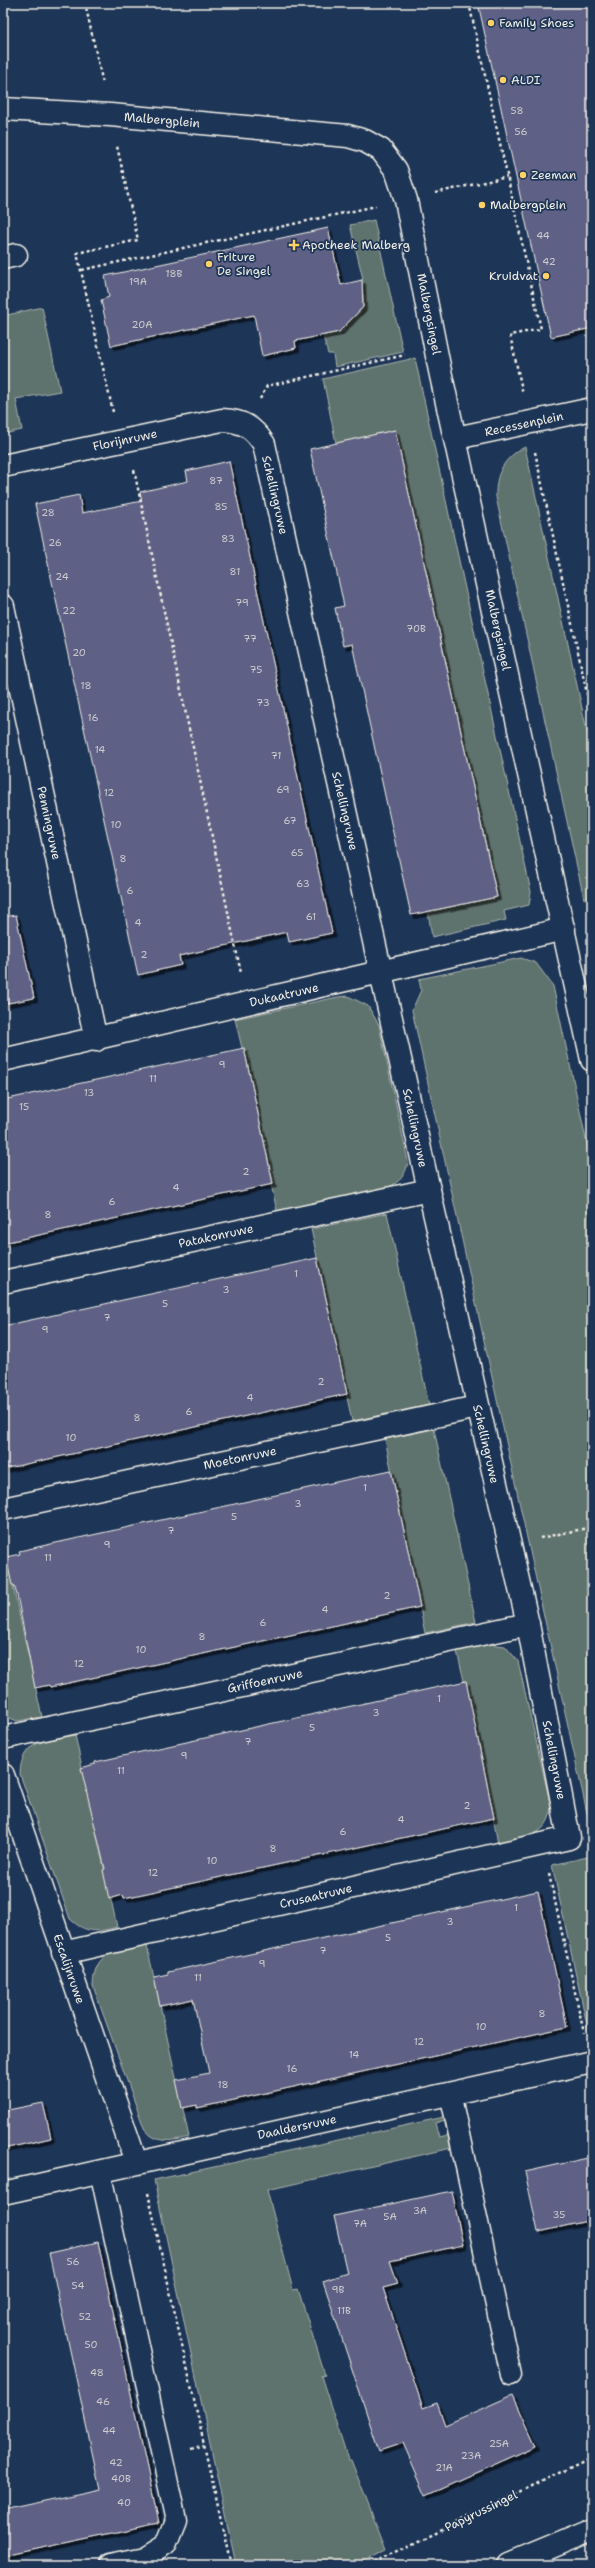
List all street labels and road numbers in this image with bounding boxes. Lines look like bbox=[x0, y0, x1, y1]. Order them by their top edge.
street label: Malbergplein bbox=[123, 109, 201, 131]
street label: Malbergsingel bbox=[413, 272, 445, 356]
street label: Recessenplein bbox=[483, 408, 565, 440]
street label: Florijnruwe bbox=[91, 425, 159, 455]
street label: Schellingruwe bbox=[258, 454, 292, 536]
street label: Malbergsingel bbox=[482, 588, 514, 672]
street label: Schellingruwe bbox=[328, 770, 362, 852]
street label: Penningruwe bbox=[33, 785, 65, 861]
street label: Dukaatruwe bbox=[248, 979, 320, 1011]
street label: Schellingruwe bbox=[399, 1087, 431, 1169]
street label: Patakonruwe bbox=[177, 1220, 255, 1252]
street label: Schellingruwe bbox=[469, 1403, 503, 1485]
street label: Moetonruwe bbox=[202, 1442, 278, 1474]
street label: Griffoenruwe bbox=[226, 1665, 304, 1697]
street label: Schellingruwe bbox=[538, 1719, 570, 1801]
street label: Crusaatruwe bbox=[278, 1880, 354, 1912]
street label: Escalijnruwe bbox=[50, 1932, 89, 2006]
street label: Daaldersruwe bbox=[256, 2111, 338, 2143]
street label: Papyrussingel bbox=[442, 2486, 520, 2535]

